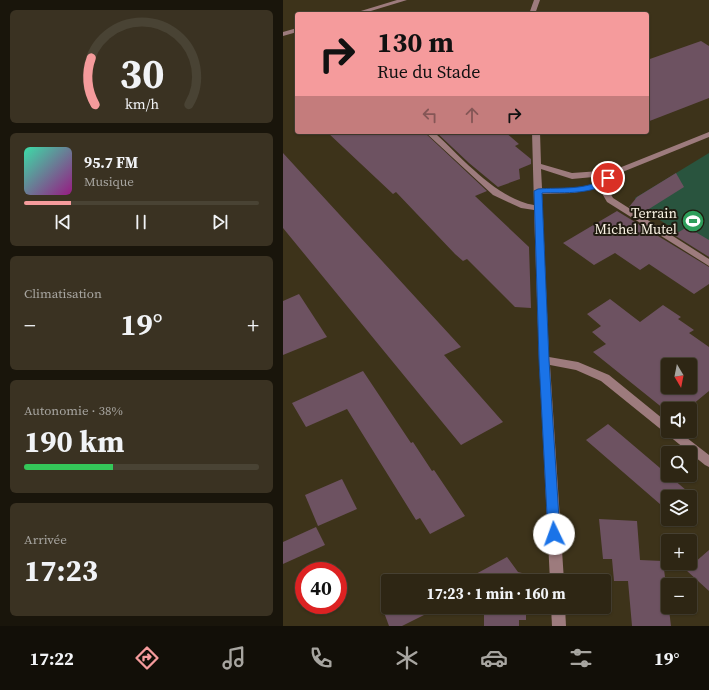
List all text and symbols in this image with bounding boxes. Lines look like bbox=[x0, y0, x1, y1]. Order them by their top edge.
text: 130 m bbox=[377, 23, 454, 61]
icon: right bbox=[311, 28, 363, 80]
text: 30 bbox=[119, 44, 164, 101]
text: Rue du Stade bbox=[377, 59, 480, 84]
text: km/h bbox=[125, 93, 159, 113]
icon: left bbox=[419, 104, 441, 126]
icon: ahead bbox=[461, 104, 483, 126]
icon: right bbox=[503, 104, 525, 126]
text: 95.7 FM bbox=[84, 152, 138, 173]
pin bbox=[591, 161, 625, 195]
icon: arrive bbox=[597, 167, 619, 189]
text: Musique bbox=[84, 173, 134, 190]
place label: Terrain Michel Mutel bbox=[594, 203, 678, 239]
sports icon: Terrain Michel Mutel bbox=[680, 208, 706, 234]
icon: previous bbox=[52, 211, 74, 233]
icon: pause bbox=[130, 211, 152, 233]
icon: next bbox=[209, 211, 231, 233]
text: Climatisation bbox=[24, 285, 102, 302]
text: 19° bbox=[120, 304, 163, 345]
text: − bbox=[24, 310, 36, 340]
text: + bbox=[247, 310, 259, 340]
north arrow bbox=[661, 358, 697, 394]
map controls bbox=[661, 358, 697, 614]
text: Autonomie · 38% bbox=[24, 402, 123, 419]
button: sound bbox=[661, 402, 697, 438]
text: 190 km bbox=[24, 421, 124, 462]
button: search bbox=[661, 446, 697, 482]
button: layers bbox=[661, 490, 697, 526]
position arrow bbox=[533, 513, 575, 555]
text: Arrivée bbox=[24, 531, 67, 548]
button: + bbox=[661, 534, 697, 570]
text: 17:23 bbox=[24, 550, 98, 591]
speed limit sign: 40 bbox=[295, 562, 347, 614]
button: − bbox=[661, 578, 697, 614]
text: 17:23 · 1 min · 160 m bbox=[427, 583, 566, 604]
icon: directions bbox=[133, 644, 161, 672]
icon: music bbox=[220, 644, 248, 672]
icon: phone bbox=[307, 644, 335, 672]
icon: climate bbox=[393, 644, 421, 672]
icon: car bbox=[480, 644, 508, 672]
icon: filters bbox=[567, 644, 595, 672]
text: 17:22 bbox=[29, 646, 74, 671]
text: 19° bbox=[654, 646, 680, 671]

